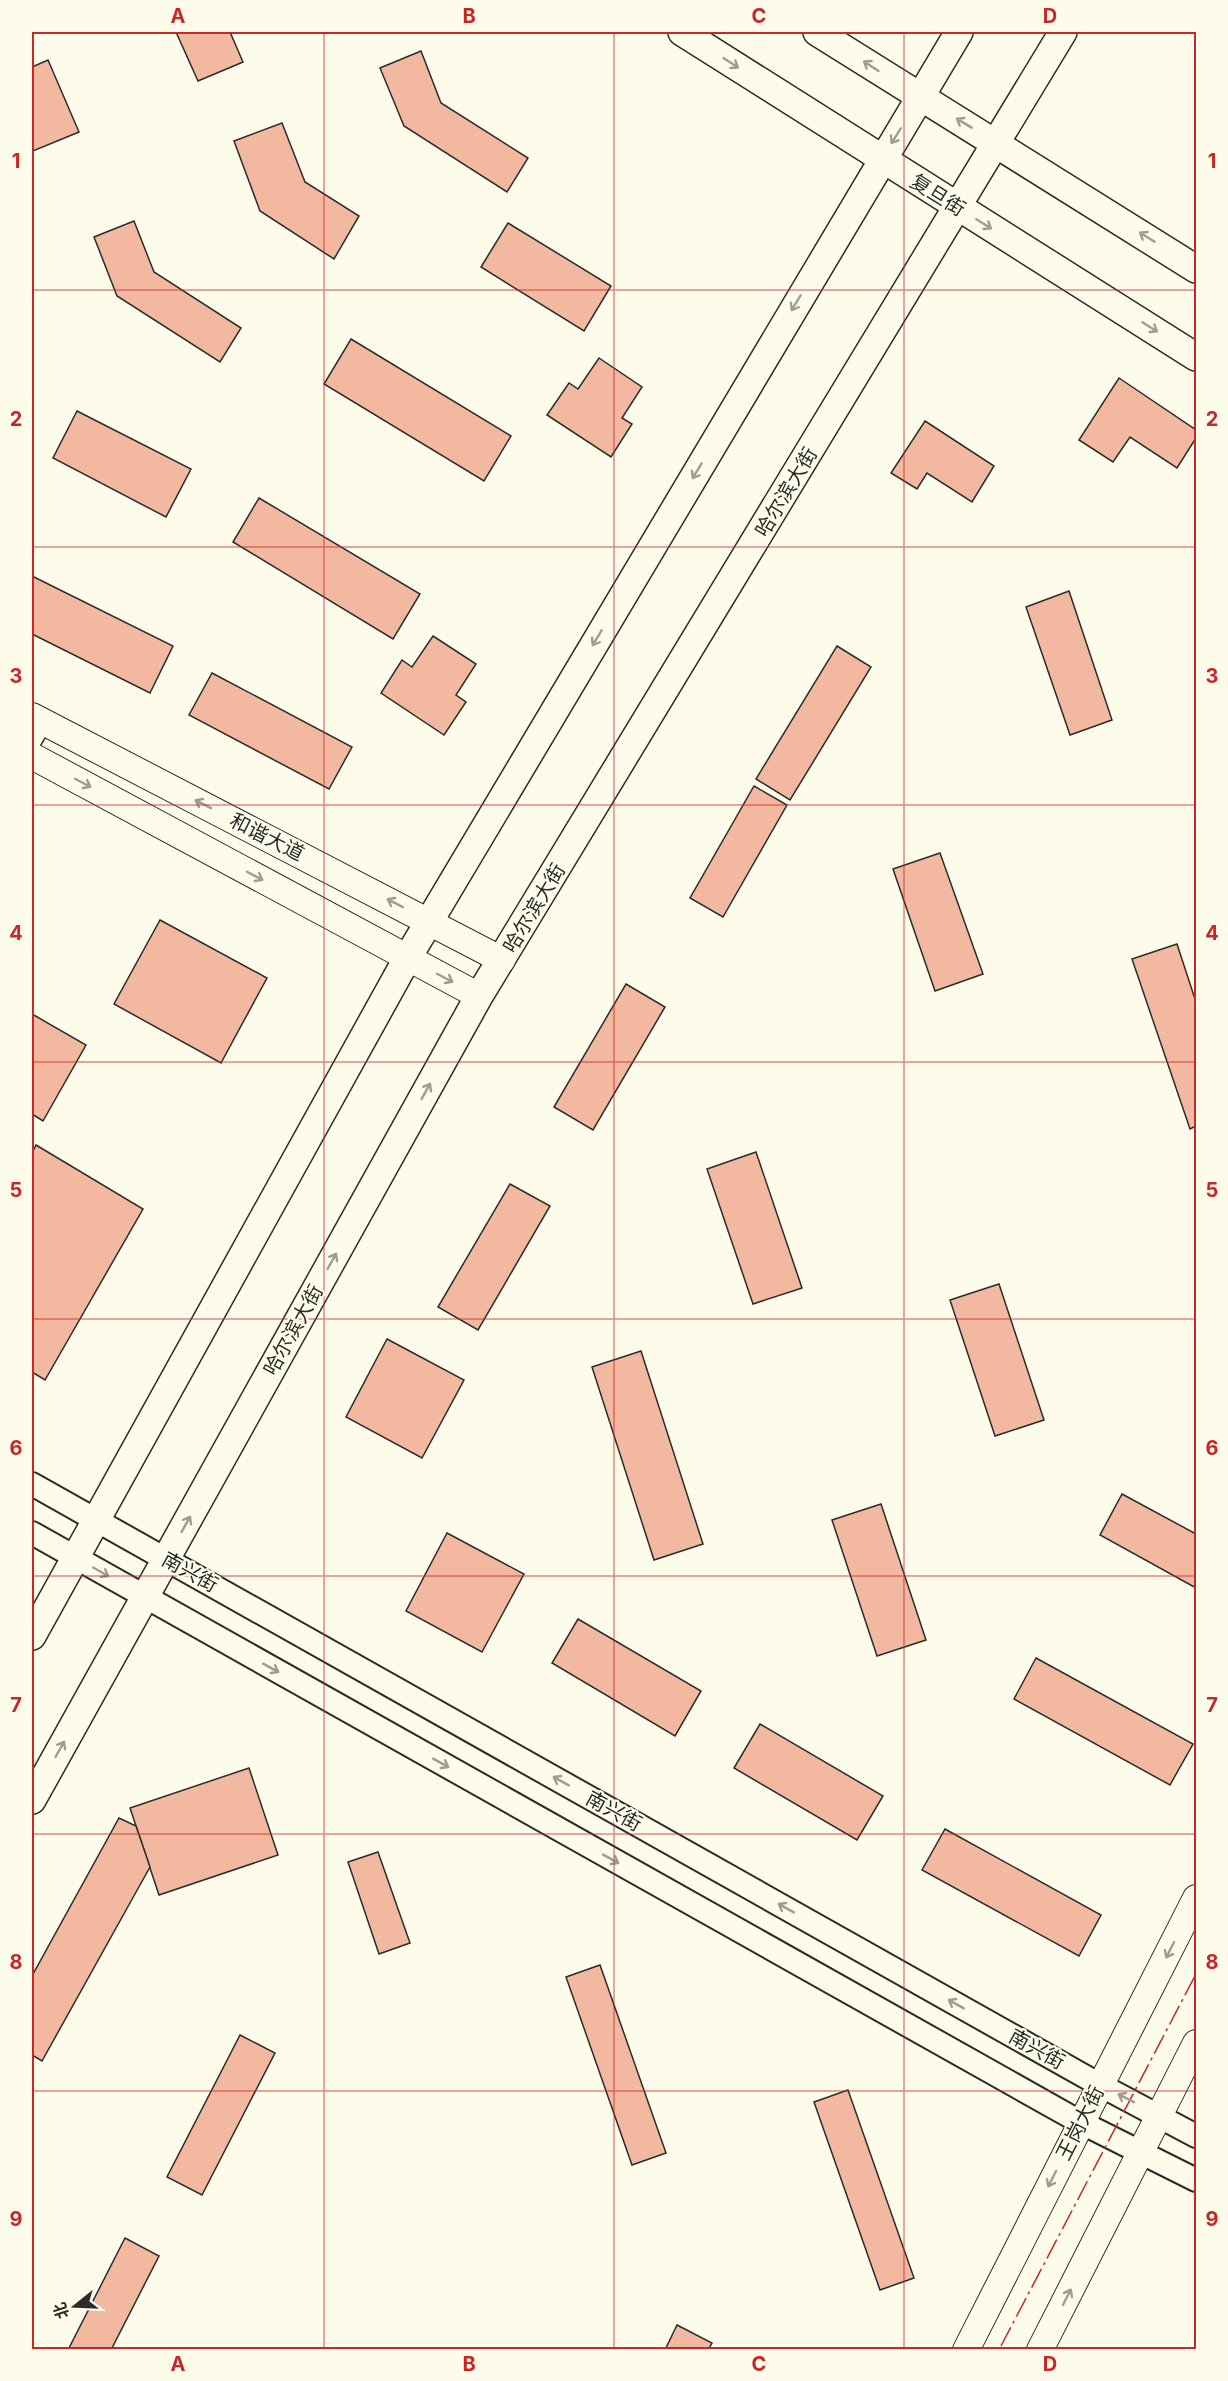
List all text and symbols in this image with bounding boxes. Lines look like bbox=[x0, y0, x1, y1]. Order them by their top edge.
text: A bbox=[171, 4, 186, 28]
text: B bbox=[462, 4, 476, 28]
text: C bbox=[752, 4, 766, 28]
text: D bbox=[1043, 4, 1057, 28]
one-way arrow bbox=[722, 57, 739, 69]
one-way arrow bbox=[863, 60, 880, 72]
one-way arrow bbox=[956, 117, 973, 129]
one-way arrow bbox=[890, 127, 903, 144]
text: 1 bbox=[12, 149, 20, 173]
text: 1 bbox=[1208, 149, 1216, 173]
street label: 复旦街 bbox=[906, 169, 970, 221]
one-way arrow bbox=[975, 218, 992, 230]
one-way arrow bbox=[1139, 231, 1156, 243]
one-way arrow bbox=[790, 294, 802, 311]
one-way arrow bbox=[1141, 322, 1158, 334]
text: 2 bbox=[10, 407, 22, 431]
text: 2 bbox=[1206, 407, 1218, 431]
street label: 哈尔滨大街 bbox=[750, 443, 822, 541]
one-way arrow bbox=[690, 462, 702, 479]
one-way arrow bbox=[591, 629, 603, 646]
text: 3 bbox=[10, 664, 22, 688]
text: 3 bbox=[1206, 664, 1218, 688]
one-way arrow bbox=[74, 777, 91, 789]
one-way arrow bbox=[194, 798, 212, 809]
street label: 和谐大道 bbox=[226, 808, 308, 866]
street label: 哈尔滨大街 bbox=[498, 859, 570, 957]
one-way arrow bbox=[246, 870, 264, 882]
one-way arrow bbox=[386, 897, 404, 908]
text: 4 bbox=[9, 921, 23, 945]
text: 4 bbox=[1205, 921, 1219, 945]
one-way arrow bbox=[436, 972, 453, 984]
one-way arrow bbox=[421, 1083, 433, 1100]
text: 5 bbox=[10, 1178, 22, 1202]
text: 5 bbox=[1206, 1178, 1218, 1202]
one-way arrow bbox=[326, 1253, 338, 1270]
street label: 哈尔滨大街 bbox=[258, 1280, 328, 1380]
text: 6 bbox=[10, 1436, 23, 1460]
text: 6 bbox=[1206, 1436, 1219, 1460]
one-way arrow bbox=[181, 1515, 192, 1533]
street label: 南兴街 bbox=[158, 1547, 222, 1597]
one-way arrow bbox=[92, 1566, 109, 1578]
one-way arrow bbox=[262, 1662, 279, 1674]
text: 7 bbox=[10, 1693, 22, 1717]
text: 7 bbox=[1206, 1693, 1218, 1717]
one-way arrow bbox=[55, 1740, 66, 1758]
one-way arrow bbox=[432, 1757, 449, 1769]
one-way arrow bbox=[553, 1775, 571, 1786]
street label: 南兴街 bbox=[582, 1786, 646, 1836]
one-way arrow bbox=[602, 1853, 619, 1865]
one-way arrow bbox=[778, 1902, 795, 1914]
one-way arrow bbox=[1163, 1941, 1175, 1959]
text: 8 bbox=[9, 1950, 23, 1974]
text: 8 bbox=[1205, 1950, 1219, 1974]
one-way arrow bbox=[948, 1998, 965, 2010]
street label: 南兴街 bbox=[1005, 2024, 1069, 2074]
street label: 王岗大街 bbox=[1051, 2082, 1109, 2164]
one-way arrow bbox=[1118, 2092, 1136, 2104]
one-way arrow bbox=[1045, 2170, 1057, 2188]
text: 9 bbox=[10, 2207, 23, 2231]
text: 9 bbox=[1206, 2207, 1219, 2231]
north arrow bbox=[45, 2276, 105, 2336]
one-way arrow bbox=[1062, 2289, 1073, 2307]
text: 北 bbox=[49, 2300, 73, 2321]
text: A bbox=[171, 2352, 186, 2376]
text: B bbox=[462, 2352, 476, 2376]
text: C bbox=[752, 2352, 766, 2376]
text: D bbox=[1043, 2352, 1057, 2376]

